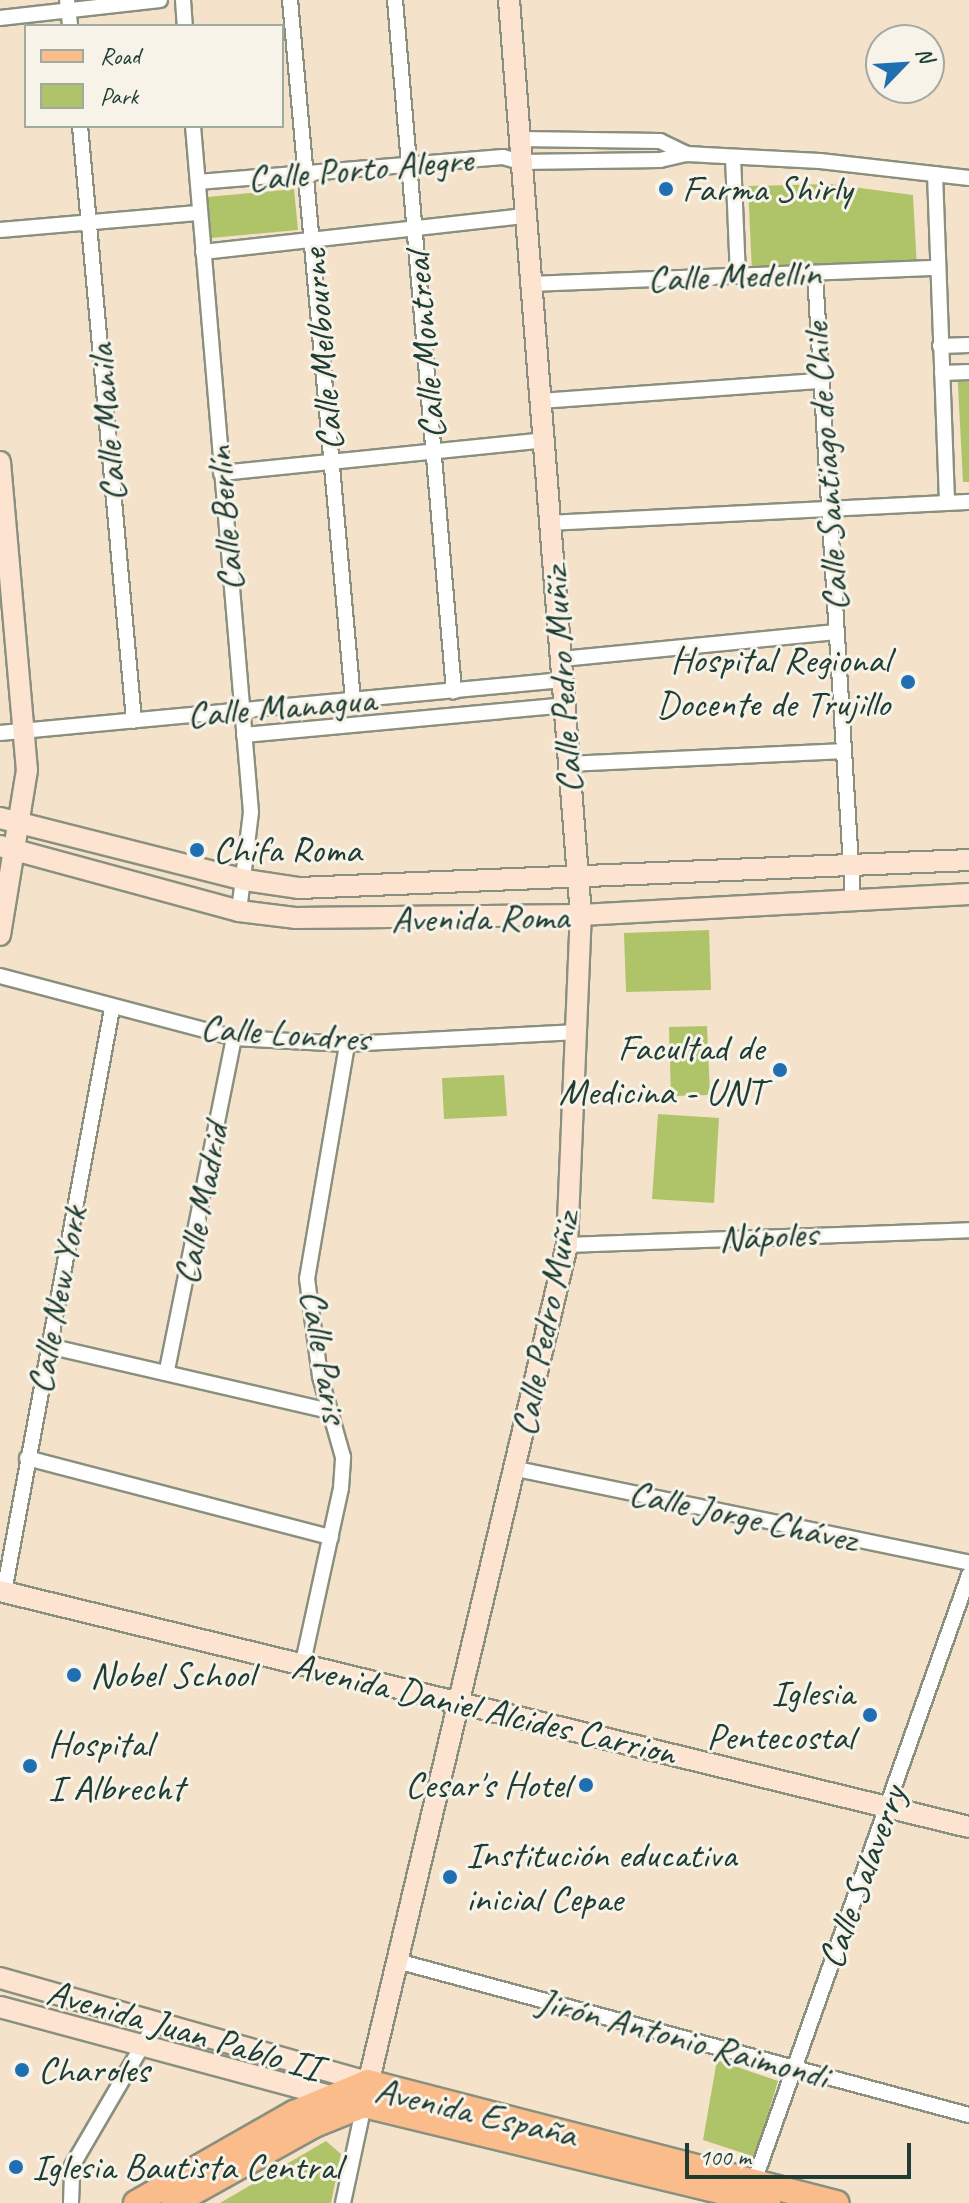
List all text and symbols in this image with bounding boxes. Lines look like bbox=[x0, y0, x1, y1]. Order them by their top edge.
legend bbox=[24, 24, 284, 128]
north arrow bbox=[865, 24, 945, 104]
text: Road bbox=[100, 41, 140, 71]
text: N bbox=[909, 43, 941, 67]
text: Park bbox=[100, 81, 138, 111]
street label: Calle Porto Alegre bbox=[246, 136, 474, 202]
place label: Farma Shirly bbox=[682, 166, 853, 212]
marker: Farma Shirly bbox=[657, 180, 675, 198]
street label: Calle Melbourne bbox=[290, 247, 354, 453]
street label: Calle Medellín bbox=[647, 250, 821, 302]
street label: Calle Montreal bbox=[394, 251, 456, 441]
street label: Calle Santiago de Chile bbox=[793, 321, 859, 613]
street label: Calle Manila bbox=[77, 342, 137, 504]
street label: Calle Berlín bbox=[196, 445, 254, 593]
street label: Calle Pedro Muñiz bbox=[531, 565, 593, 795]
place label: Hospital Regional Docente de Trujillo bbox=[657, 637, 890, 726]
marker: Hospital Regional Docente de Trujillo bbox=[897, 671, 919, 693]
street label: Calle Managua bbox=[185, 676, 377, 738]
place label: Chifa Roma bbox=[213, 827, 361, 873]
marker: Chifa Roma bbox=[188, 841, 206, 859]
street label: Avenida Roma bbox=[391, 894, 569, 942]
street label: Calle Londres bbox=[199, 1004, 371, 1062]
place label: Facultad de Medicina - UNT bbox=[559, 1025, 764, 1114]
marker: Facultad de Medicina - UNT bbox=[771, 1061, 789, 1079]
street label: Calle Madrid bbox=[163, 1119, 239, 1289]
street label: Calle New York bbox=[16, 1202, 98, 1398]
street label: Calle Pedro Muñiz bbox=[501, 1208, 589, 1440]
street label: Nápoles bbox=[717, 1211, 819, 1261]
street label: Calle Paris bbox=[290, 1285, 358, 1427]
street label: Calle Jorge Chávez bbox=[625, 1470, 861, 1562]
street label: Avenida Daniel Alcides Carrion bbox=[287, 1643, 681, 1775]
place label: Nobel School bbox=[90, 1652, 252, 1698]
marker: Nobel School bbox=[65, 1666, 83, 1684]
place label: Iglesia Pentecostal bbox=[707, 1670, 854, 1760]
marker: Iglesia Pentecostal bbox=[861, 1706, 879, 1724]
place label: Hospital I Albrecht bbox=[48, 1721, 184, 1810]
marker: Hospital I Albrecht bbox=[19, 1755, 41, 1777]
place label: Cesar's Hotel bbox=[405, 1762, 570, 1808]
marker: Cesar's Hotel bbox=[577, 1776, 595, 1794]
street label: Calle Salaverry bbox=[808, 1780, 916, 1974]
place label: Institución educativa inicial Cepae bbox=[466, 1832, 735, 1922]
marker: Institución educativa inicial Cepae bbox=[441, 1868, 459, 1886]
street label: Avenida Juan Pablo II bbox=[41, 1969, 327, 2091]
street label: Jirón Antonio Raimondi bbox=[533, 1977, 833, 2099]
place label: Charoles bbox=[38, 2047, 149, 2093]
marker: Charoles bbox=[13, 2061, 31, 2079]
street label: Avenida España bbox=[371, 2067, 581, 2157]
scale bar bbox=[689, 2127, 915, 2177]
text: 100 m bbox=[699, 2142, 751, 2172]
place label: Iglesia Bautista Central bbox=[32, 2144, 341, 2190]
marker: Iglesia Bautista Central bbox=[7, 2158, 25, 2176]

